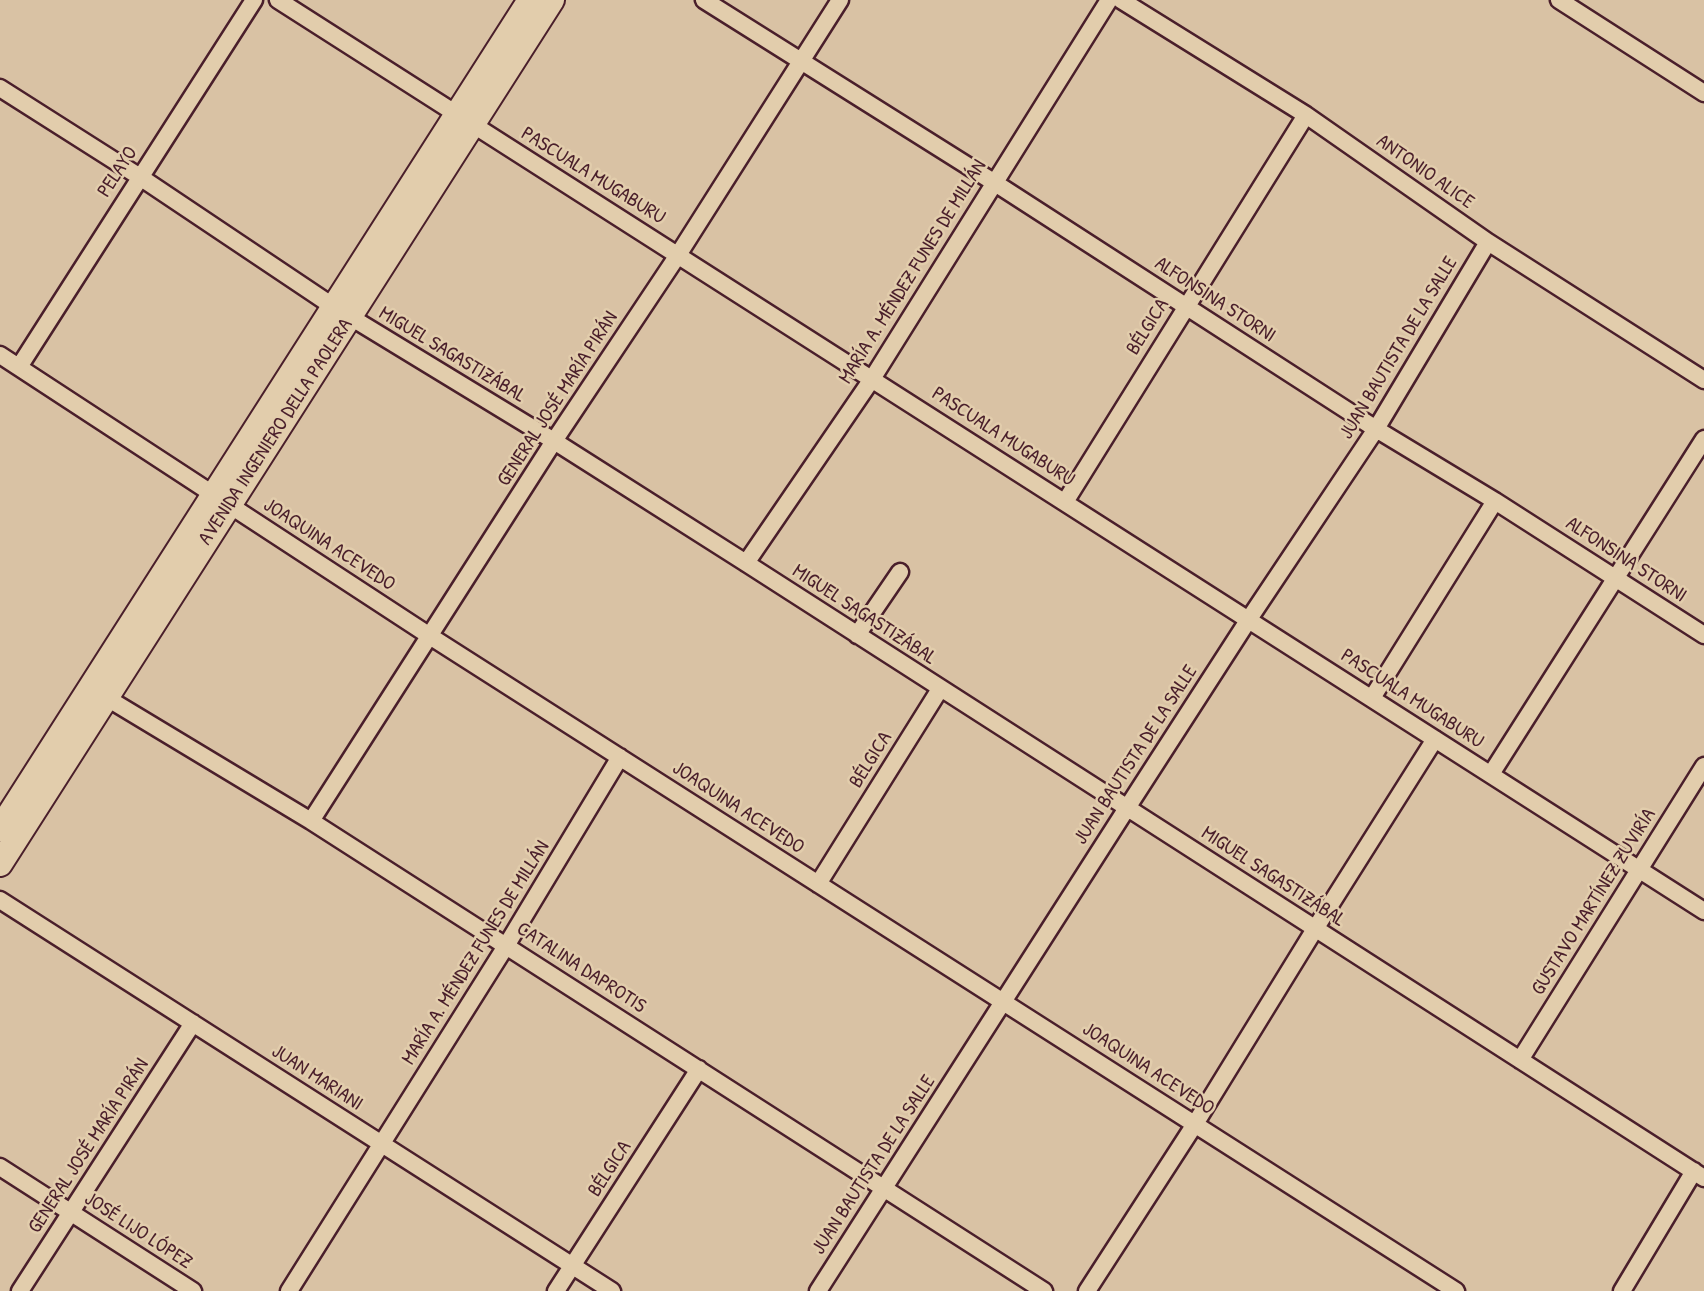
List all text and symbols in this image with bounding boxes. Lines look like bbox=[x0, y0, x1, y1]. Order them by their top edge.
street label: PASCUALA MUGABURU bbox=[516, 122, 670, 230]
street label: ANTONIO ALICE bbox=[1372, 130, 1478, 214]
street label: PELAYO bbox=[93, 142, 143, 202]
street label: MARÍA A. MÉNDEZ FUNES DE MILLÁN bbox=[834, 156, 992, 388]
street label: ALFONSINA STORNI bbox=[1150, 252, 1280, 348]
street label: JUAN BAUTISTA DE LA SALLE bbox=[1335, 252, 1463, 444]
street label: BÉLGICA bbox=[1122, 295, 1174, 359]
street label: MIGUEL SAGASTIZÁBAL bbox=[374, 302, 530, 408]
street label: GENERAL JOSÉ MARÍA PIRÁN bbox=[493, 307, 623, 491]
street label: AVENIDA INGENIERO DELLA PAOLERA bbox=[194, 314, 358, 550]
street label: PASCUALA MUGABURU bbox=[927, 382, 1079, 492]
street label: JOAQUINA ACEVEDO bbox=[259, 493, 399, 597]
street label: ALFONSINA STORNI bbox=[1561, 512, 1691, 608]
street label: MIGUEL SAGASTIZÁBAL bbox=[787, 559, 941, 671]
street label: PASCUALA MUGABURU bbox=[1336, 644, 1488, 754]
street label: JUAN BAUTISTA DE LA SALLE bbox=[1069, 661, 1203, 849]
street label: BÉLGICA bbox=[845, 728, 897, 792]
street label: JOAQUINA ACEVEDO bbox=[668, 756, 808, 860]
street label: GUSTAVO MARTÍNEZ ZUVIRÍA bbox=[1527, 804, 1661, 1000]
street label: MIGUEL SAGASTIZÁBAL bbox=[1196, 821, 1350, 933]
street label: MARÍA A. MÉNDEZ FUNES DE MILLÁN bbox=[397, 837, 555, 1069]
street label: CATALINA DAPROTIS bbox=[512, 917, 650, 1019]
street label: JOAQUINA ACEVEDO bbox=[1078, 1017, 1218, 1121]
street label: JUAN MARIANI bbox=[267, 1040, 367, 1116]
street label: GENERAL JOSÉ MARÍA PIRÁN bbox=[24, 1054, 154, 1238]
street label: JUAN BAUTISTA DE LA SALLE bbox=[807, 1071, 941, 1259]
street label: BÉLGICA bbox=[583, 1137, 637, 1201]
street label: JOSÉ LIJO LÓPEZ bbox=[80, 1187, 196, 1275]

